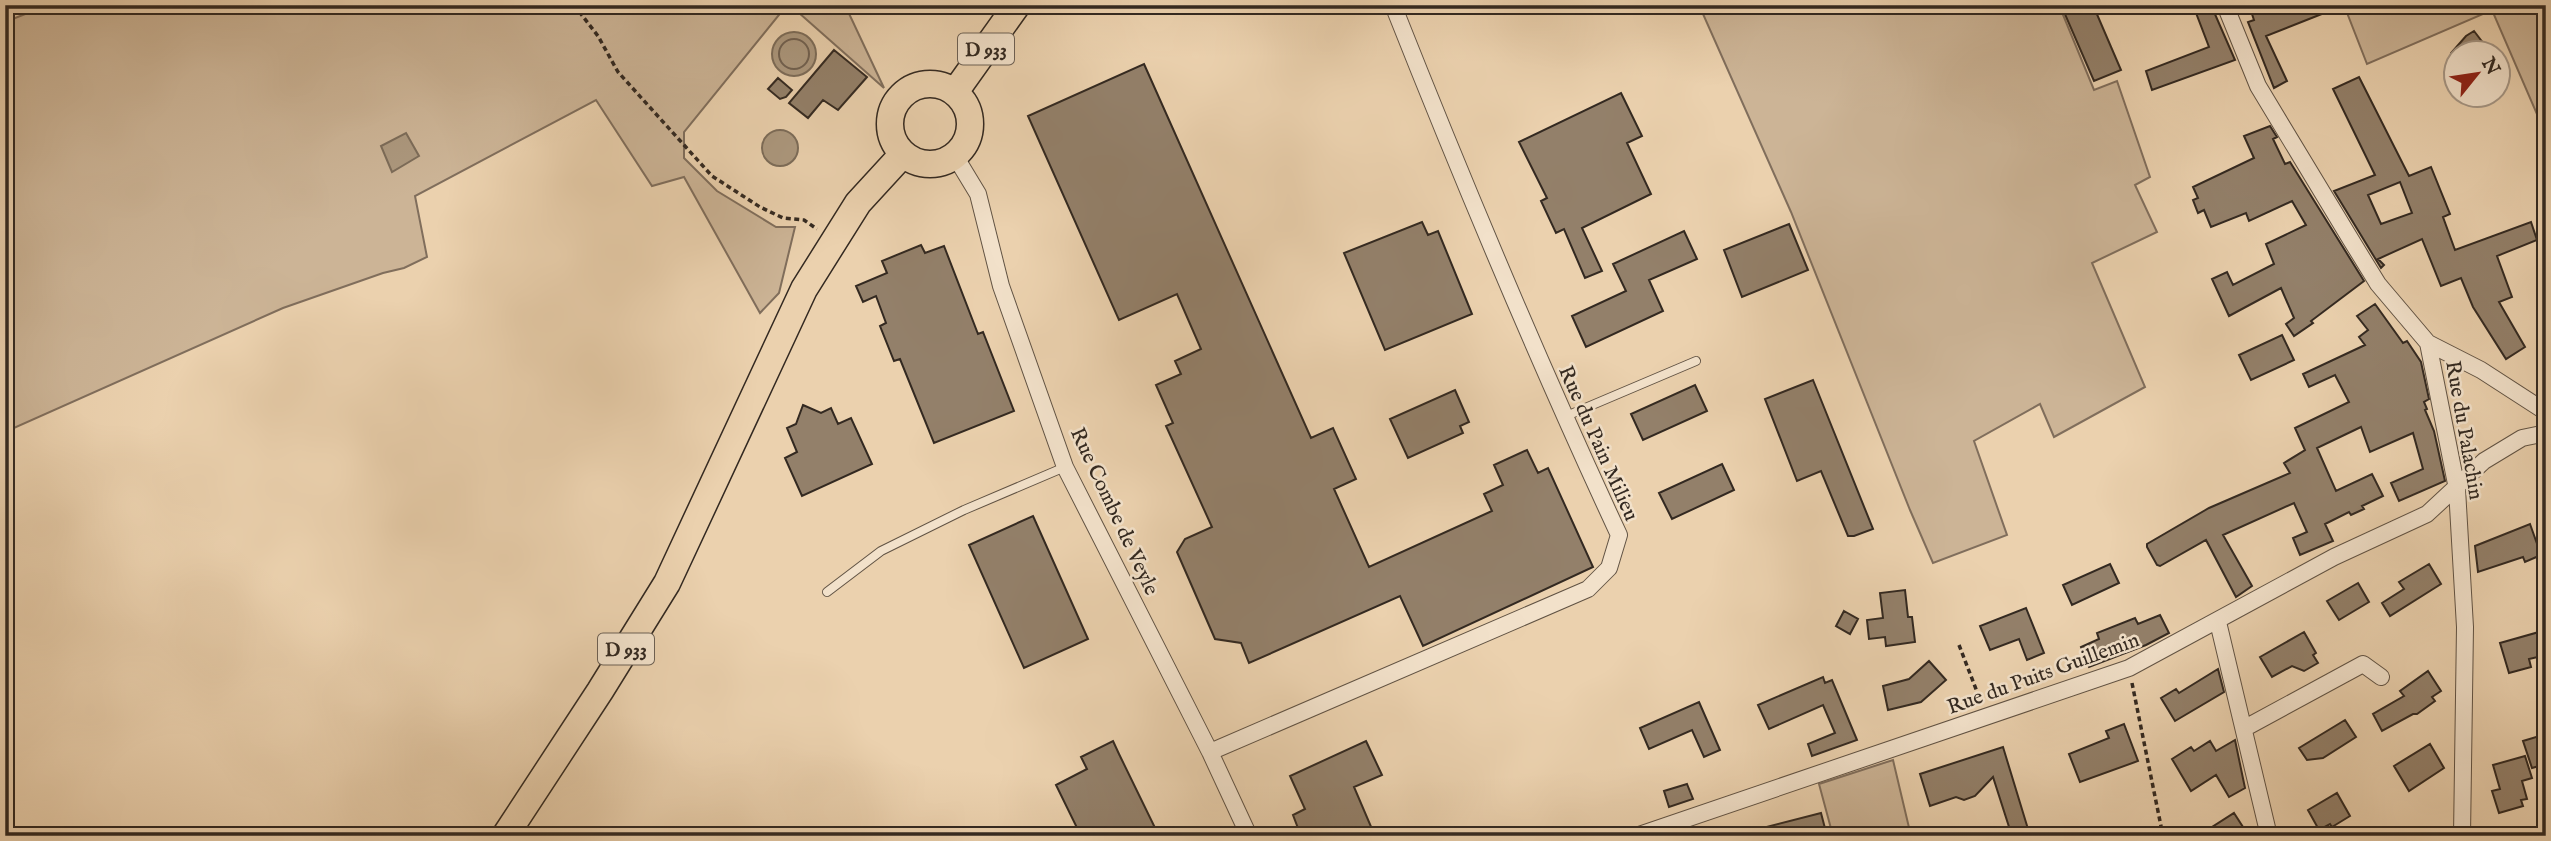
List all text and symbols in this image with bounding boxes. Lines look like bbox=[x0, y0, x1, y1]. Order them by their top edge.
road number: D 933 bbox=[958, 34, 1014, 64]
north arrow bbox=[2442, 38, 2512, 108]
text: N bbox=[2475, 53, 2505, 80]
street label: Rue du Palachin bbox=[2438, 359, 2489, 502]
street label: Rue du Pain Milieu bbox=[1551, 362, 1644, 526]
street label: Rue Combe de Veyle bbox=[1063, 423, 1164, 600]
street label: Rue du Puits Guillemin bbox=[1944, 627, 2143, 722]
road number: D 933 bbox=[598, 634, 654, 664]

